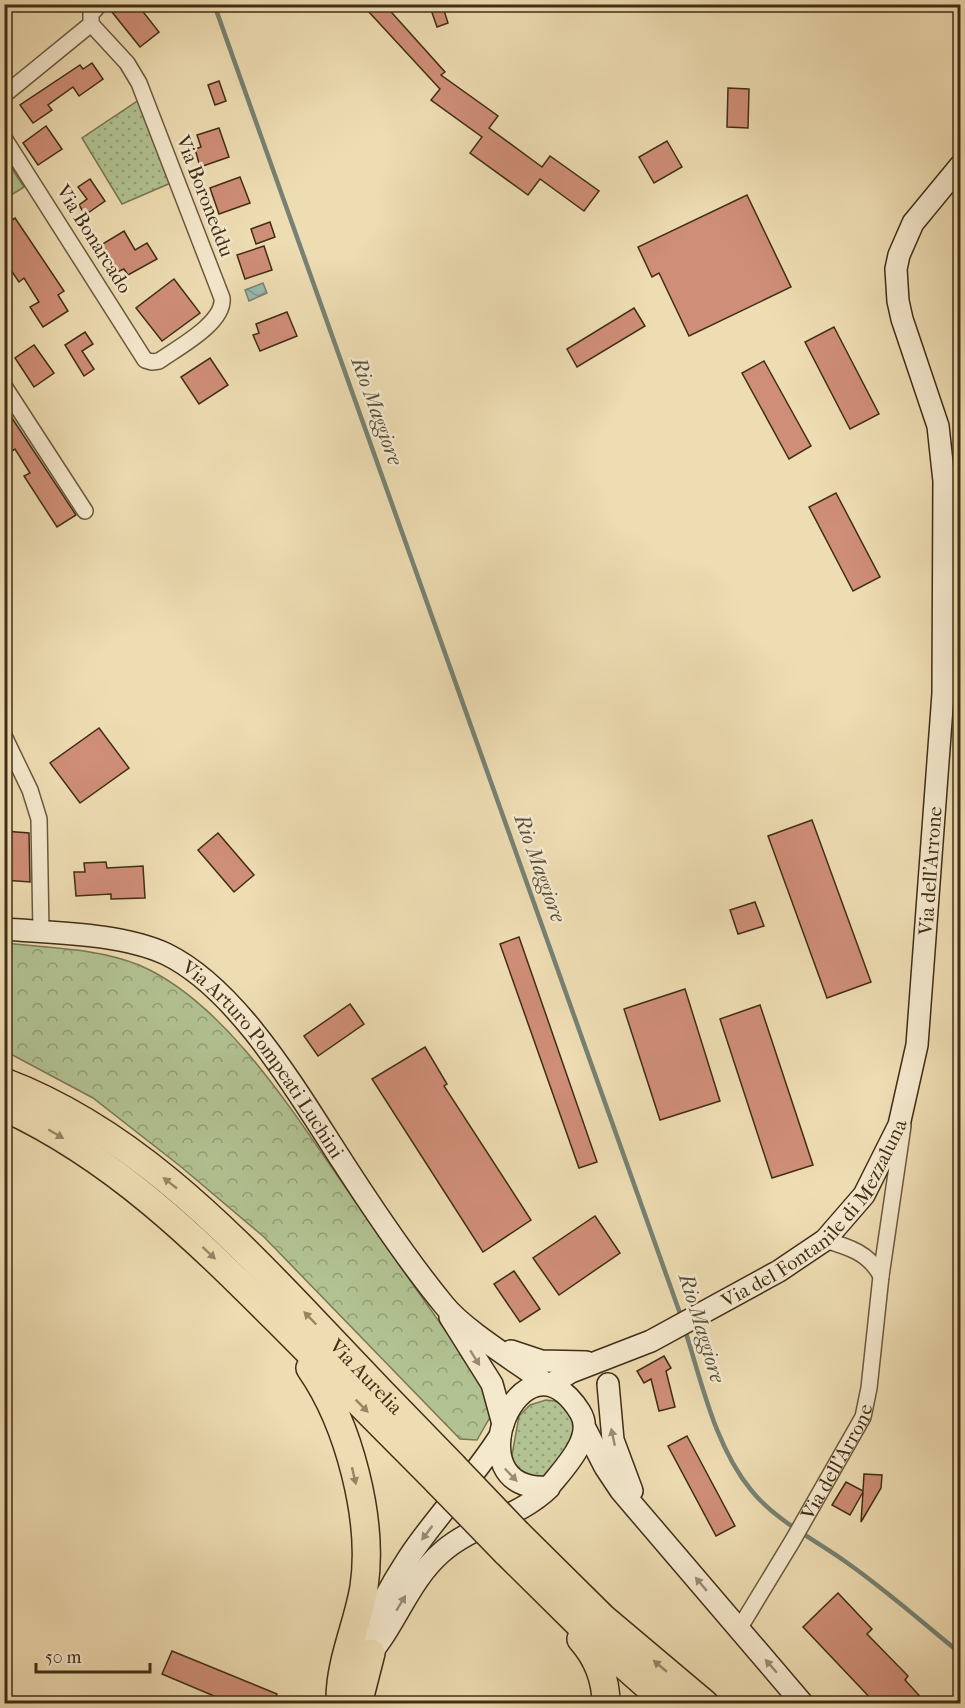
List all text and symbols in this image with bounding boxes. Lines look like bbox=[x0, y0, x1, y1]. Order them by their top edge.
street label: Via Boroneddu bbox=[171, 131, 239, 261]
street label: Via Bonarcado bbox=[51, 180, 137, 298]
water label: Rio Maggiore bbox=[346, 352, 408, 469]
street label: Via dell'Arrone bbox=[914, 806, 946, 937]
water label: Rio Maggiore bbox=[509, 809, 571, 926]
street label: Via Arturo Pompeati Luchini bbox=[177, 955, 349, 1163]
street label: Via del Fontanile di Mezzaluna bbox=[716, 1117, 911, 1312]
one-way arrow bbox=[48, 1128, 64, 1139]
one-way arrow bbox=[162, 1176, 178, 1189]
one-way arrow bbox=[202, 1246, 216, 1260]
water label: Rio Maggiore bbox=[673, 1269, 730, 1386]
one-way arrow bbox=[304, 1311, 318, 1325]
street label: Via Aurelia bbox=[324, 1333, 408, 1419]
one-way arrow bbox=[470, 1350, 481, 1366]
one-way arrow bbox=[355, 1398, 369, 1412]
street label: Via dell'Arrone bbox=[795, 1402, 877, 1524]
one-way arrow bbox=[607, 1428, 617, 1446]
one-way arrow bbox=[350, 1467, 360, 1485]
one-way arrow bbox=[504, 1467, 518, 1481]
one-way arrow bbox=[421, 1524, 433, 1540]
one-way arrow bbox=[695, 1577, 708, 1592]
one-way arrow bbox=[396, 1595, 407, 1611]
scale bar bbox=[36, 1636, 150, 1674]
text: 50 m bbox=[45, 1647, 82, 1668]
one-way arrow bbox=[765, 1659, 778, 1674]
one-way arrow bbox=[653, 1660, 668, 1673]

